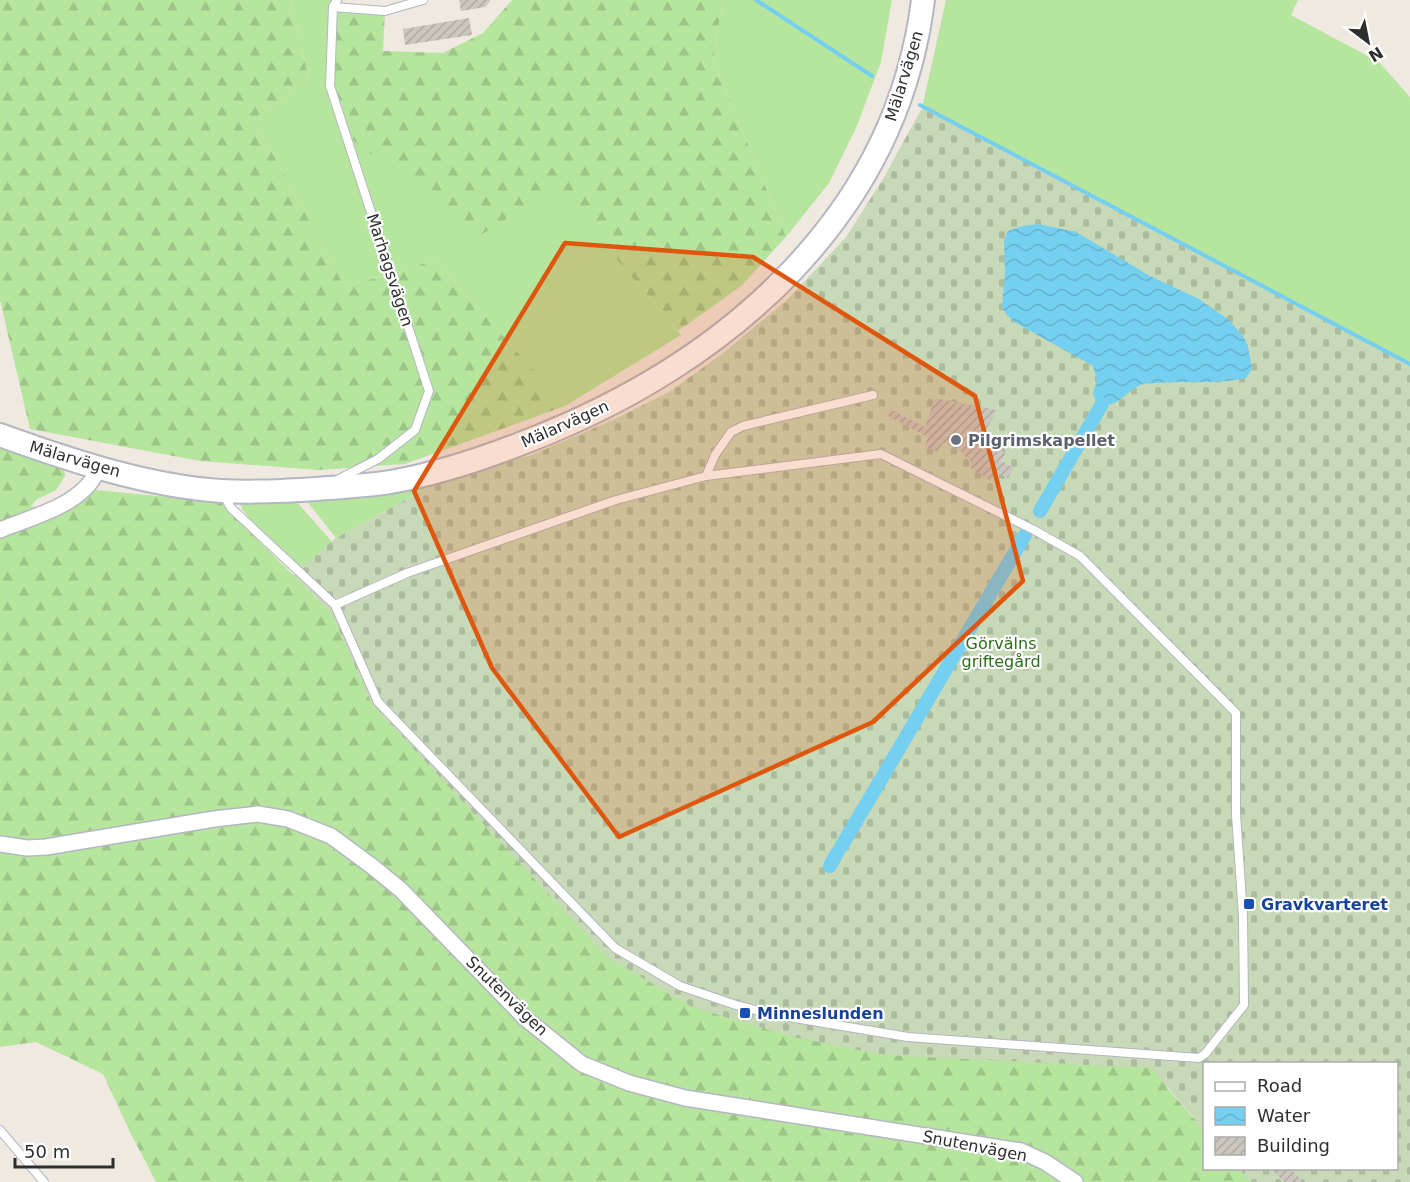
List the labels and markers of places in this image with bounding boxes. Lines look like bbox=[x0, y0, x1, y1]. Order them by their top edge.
place label: Pilgrimskapellet bbox=[968, 431, 1115, 450]
marker: Pilgrimskapellet bbox=[949, 433, 963, 447]
place label: Gravkvarteret bbox=[1261, 895, 1388, 914]
marker: Gravkvarteret bbox=[1242, 897, 1256, 911]
place label: Minneslunden bbox=[757, 1004, 884, 1023]
marker: Minneslunden bbox=[738, 1006, 752, 1020]

